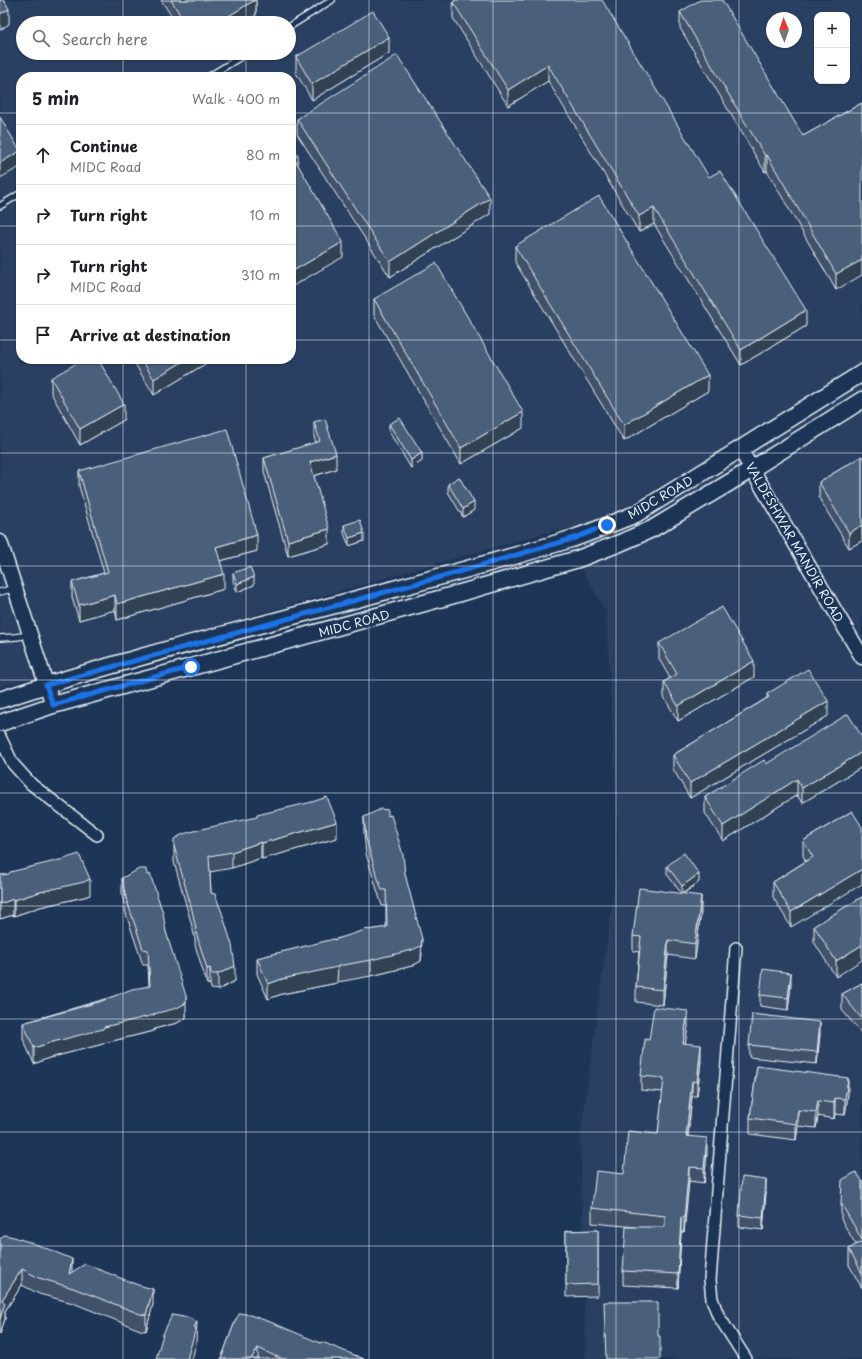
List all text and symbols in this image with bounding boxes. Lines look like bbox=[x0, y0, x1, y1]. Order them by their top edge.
north arrow bbox=[766, 12, 802, 48]
map controls bbox=[814, 12, 850, 84]
button: + bbox=[814, 12, 850, 48]
search box bbox=[16, 16, 296, 60]
icon: search bbox=[30, 27, 52, 49]
text: Search here bbox=[62, 27, 148, 50]
button: − bbox=[814, 48, 850, 84]
text: 5 min bbox=[32, 85, 79, 111]
text: Walk · 400 m bbox=[192, 89, 280, 108]
text: Continue bbox=[70, 134, 138, 157]
icon: ahead bbox=[32, 144, 54, 166]
text: 80 m bbox=[246, 145, 280, 164]
text: MIDC Road bbox=[70, 157, 141, 176]
text: Turn right bbox=[70, 203, 147, 226]
icon: right bbox=[32, 204, 54, 226]
text: 10 m bbox=[250, 205, 280, 224]
text: Turn right bbox=[70, 254, 147, 277]
icon: right bbox=[32, 264, 54, 286]
text: 310 m bbox=[241, 265, 280, 284]
text: MIDC Road bbox=[70, 277, 141, 296]
text: Arrive at destination bbox=[70, 323, 231, 346]
icon: arrive bbox=[32, 324, 54, 346]
street label: VALDESHWAR MANDIR ROAD bbox=[742, 459, 848, 625]
street label: MIDC ROAD bbox=[624, 471, 696, 523]
route end bbox=[598, 516, 616, 534]
street label: MIDC ROAD bbox=[316, 605, 392, 641]
route start bbox=[182, 658, 200, 676]

